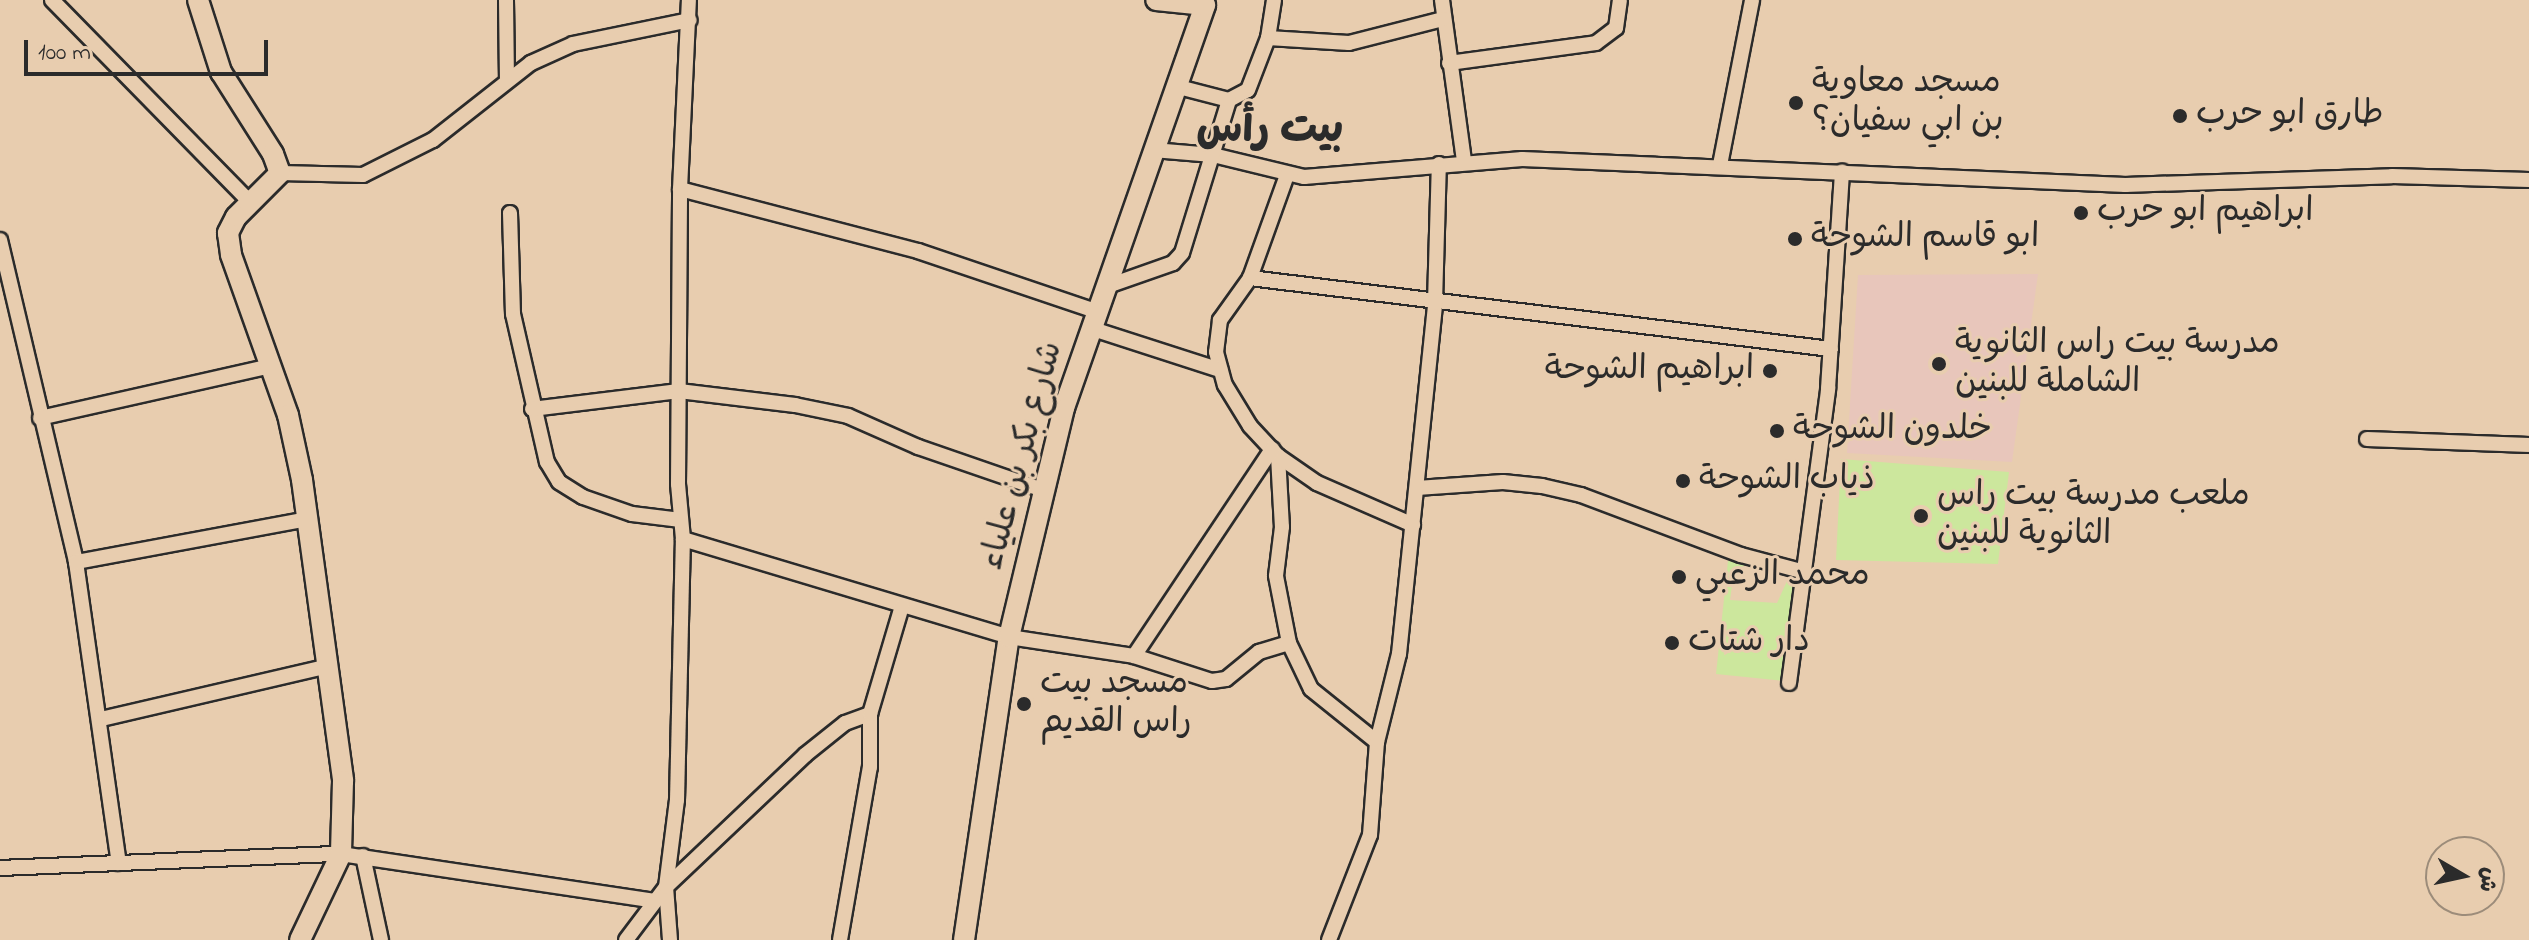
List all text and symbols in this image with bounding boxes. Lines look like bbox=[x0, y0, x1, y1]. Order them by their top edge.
scale bar bbox=[28, 24, 272, 74]
text: 100 m bbox=[38, 36, 91, 71]
place label: مسجد معاوية بن ابي سفيان؟ bbox=[1812, 63, 2004, 142]
marker: مسجد معاوية بن ابي سفيان؟ bbox=[1787, 94, 1805, 112]
place label: طارق ابو حرب bbox=[2196, 96, 2384, 136]
district label: بيت رأس bbox=[1196, 106, 1344, 156]
marker: طارق ابو حرب bbox=[2171, 107, 2189, 125]
place label: ابراهيم ابو حرب bbox=[2097, 193, 2314, 233]
marker: ابراهيم ابو حرب bbox=[2072, 204, 2090, 222]
place label: ابو قاسم الشوحة bbox=[1811, 219, 2039, 259]
marker: ابو قاسم الشوحة bbox=[1786, 230, 1804, 248]
place label: مدرسة بيت راس الثانوية الشاملة للبنين bbox=[1955, 324, 2280, 404]
street label: شارع بكر بن علياء bbox=[973, 337, 1073, 575]
place label: ابراهيم الشوحة bbox=[1545, 351, 1754, 391]
marker: مدرسة بيت راس الثانوية الشاملة للبنين bbox=[1930, 355, 1948, 373]
marker: ابراهيم الشوحة bbox=[1761, 362, 1779, 380]
place label: خلدون الشوحة bbox=[1793, 411, 1992, 451]
marker: خلدون الشوحة bbox=[1768, 422, 1786, 440]
place label: ذياب الشوحة bbox=[1699, 461, 1875, 501]
marker: ذياب الشوحة bbox=[1674, 472, 1692, 490]
place label: ملعب مدرسة بيت راس الثانوية للبنين bbox=[1937, 476, 2250, 556]
marker: ملعب مدرسة بيت راس الثانوية للبنين bbox=[1912, 507, 1930, 525]
place label: محمد الزعبي bbox=[1695, 557, 1870, 597]
marker: محمد الزعبي bbox=[1670, 568, 1688, 586]
place label: دار شتات bbox=[1688, 623, 1810, 663]
marker: دار شتات bbox=[1663, 634, 1681, 652]
place label: مسجد بيت راس القديم bbox=[1040, 664, 1192, 744]
marker: مسجد بيت راس القديم bbox=[1015, 695, 1033, 713]
north arrow bbox=[2425, 836, 2505, 916]
text: ش bbox=[2469, 865, 2504, 894]

